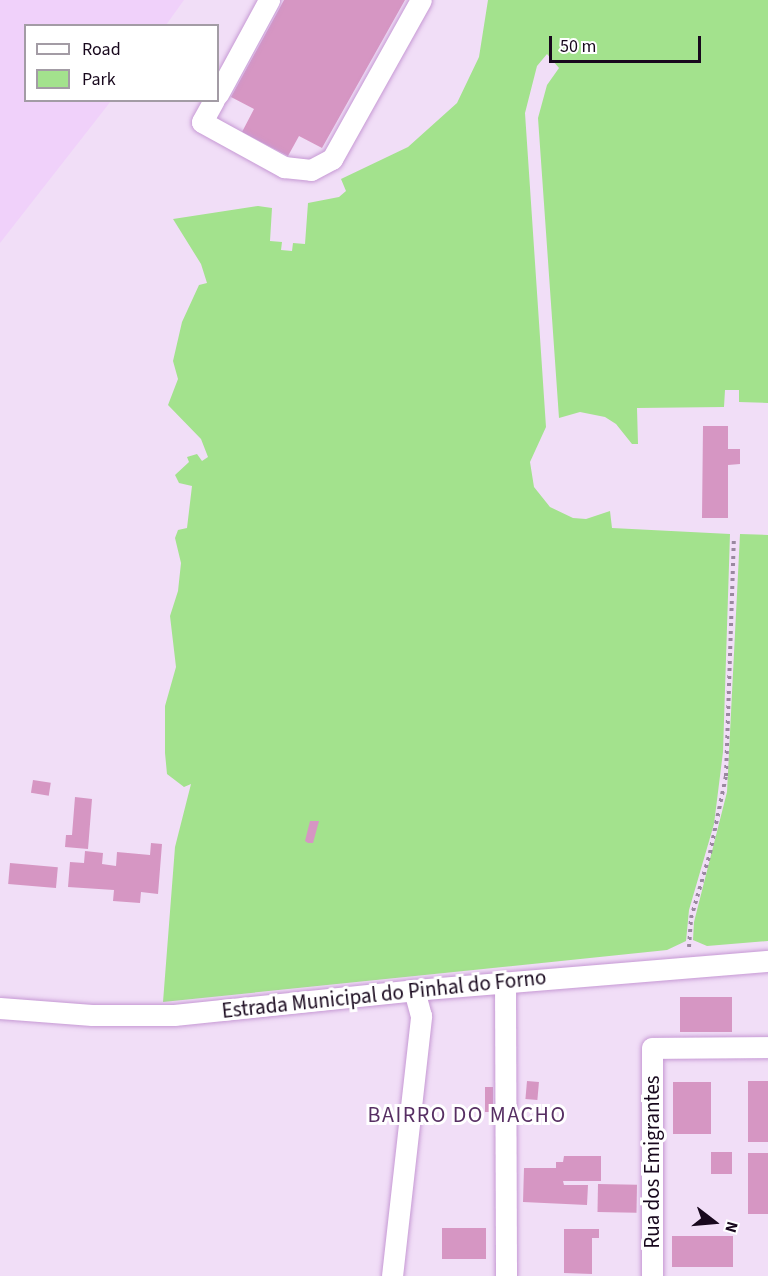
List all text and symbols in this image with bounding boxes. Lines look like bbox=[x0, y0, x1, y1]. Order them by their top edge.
legend bbox=[24, 24, 219, 102]
scale bar bbox=[552, 24, 704, 62]
text: 50 m bbox=[560, 34, 596, 59]
text: Road bbox=[82, 37, 121, 62]
text: Park bbox=[82, 67, 116, 92]
street label: Estrada Municipal do Pinhal do Forno bbox=[221, 964, 547, 1024]
street label: Rua dos Emigrantes bbox=[639, 1075, 665, 1249]
district label: BAIRRO DO MACHO bbox=[368, 1103, 566, 1129]
north arrow bbox=[684, 1192, 744, 1252]
text: N bbox=[719, 1219, 743, 1235]

